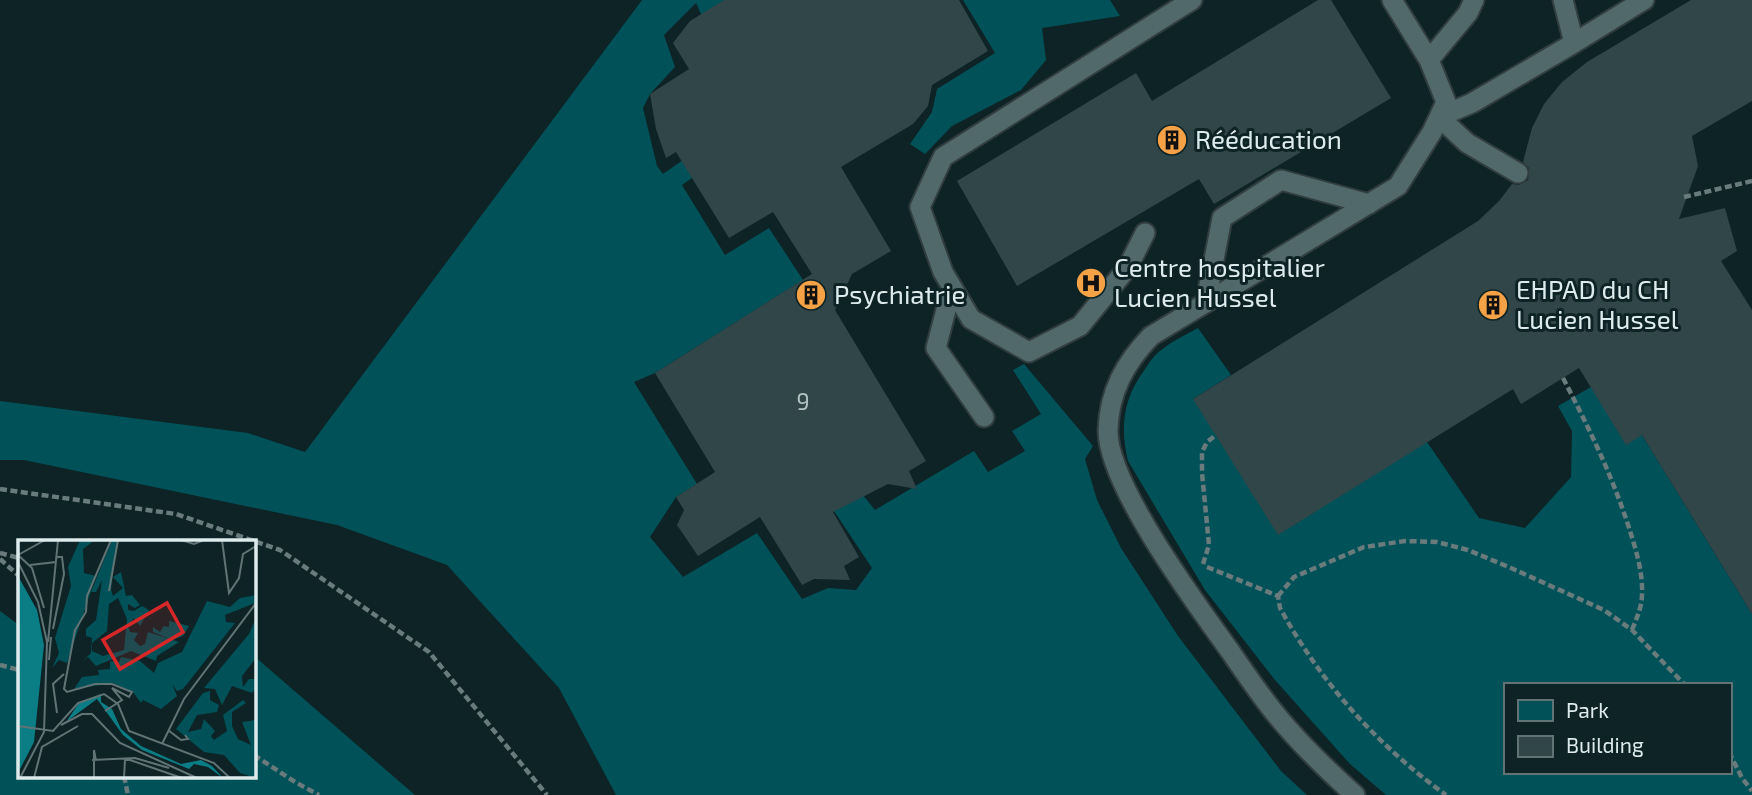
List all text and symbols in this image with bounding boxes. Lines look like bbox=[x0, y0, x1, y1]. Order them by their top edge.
building icon: Rééducation bbox=[1155, 123, 1189, 157]
place label: Rééducation bbox=[1195, 123, 1342, 154]
place label: Centre hospitalier Lucien Hussel bbox=[1114, 251, 1325, 312]
hospital icon: Centre hospitalier Lucien Hussel bbox=[1074, 266, 1108, 300]
place label: EHPAD du CH Lucien Hussel bbox=[1516, 273, 1679, 334]
building icon: Psychiatrie bbox=[794, 278, 828, 312]
place label: Psychiatrie bbox=[834, 278, 965, 309]
building icon: EHPAD du CH Lucien Hussel bbox=[1476, 288, 1510, 322]
house number: 9 bbox=[796, 387, 810, 415]
inset map bbox=[18, 540, 256, 778]
legend bbox=[1504, 683, 1731, 774]
text: Park bbox=[1566, 697, 1609, 722]
text: Building bbox=[1566, 732, 1644, 757]

